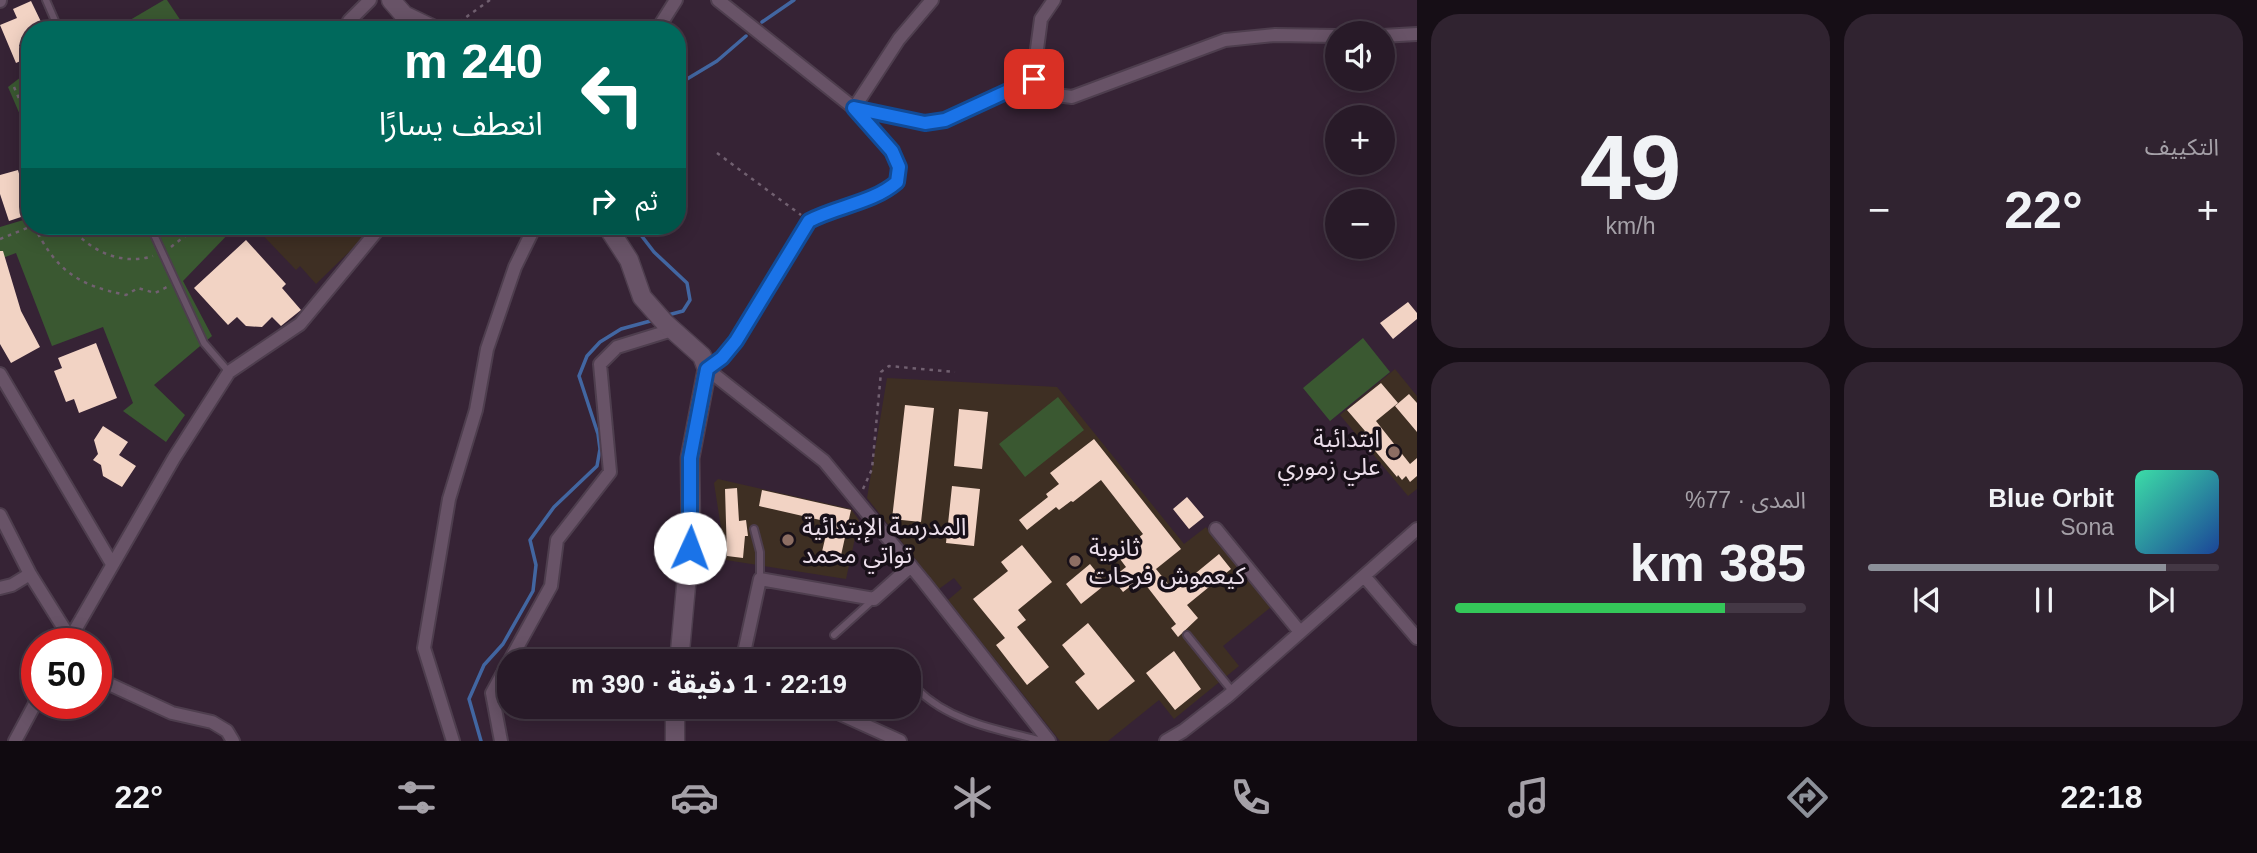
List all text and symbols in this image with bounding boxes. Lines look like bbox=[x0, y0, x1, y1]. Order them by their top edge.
map controls bbox=[1325, 21, 1395, 259]
button: sound bbox=[1325, 21, 1395, 91]
text: 240 m bbox=[404, 34, 543, 88]
icon: left bbox=[567, 49, 658, 140]
pin bbox=[1004, 49, 1064, 109]
icon: arrive bbox=[1015, 60, 1053, 98]
button: + bbox=[1325, 105, 1395, 175]
text: انعطف يسارًا bbox=[379, 106, 543, 142]
text: 49 bbox=[1580, 117, 1681, 218]
text: التكييف bbox=[2145, 134, 2219, 160]
text: 22° bbox=[2004, 181, 2083, 239]
icon: right bbox=[584, 182, 622, 220]
text: ثم bbox=[636, 186, 658, 216]
button: − bbox=[1325, 189, 1395, 259]
text: − bbox=[1868, 189, 1890, 231]
text: + bbox=[2197, 189, 2219, 231]
text: km/h bbox=[1606, 213, 1655, 239]
place label: ابتدائية علي زموري bbox=[1278, 425, 1380, 485]
marker: ابتدائية علي زموري bbox=[1386, 444, 1402, 460]
text: Blue Orbit bbox=[1988, 483, 2114, 513]
text: المدى · 77% bbox=[1685, 487, 1806, 513]
position arrow bbox=[653, 511, 727, 585]
place label: المدرسة الإبتدائية تواتي محمد bbox=[802, 513, 966, 573]
text: Sona bbox=[2060, 514, 2114, 540]
marker: المدرسة الإبتدائية تواتي محمد bbox=[780, 532, 796, 548]
place label: ثانوية كيعموش فرحات bbox=[1089, 534, 1247, 590]
text: 385 km bbox=[1630, 534, 1806, 592]
marker: ثانوية كيعموش فرحات bbox=[1067, 553, 1083, 569]
icon: previous bbox=[1908, 581, 1946, 619]
icon: pause bbox=[2025, 581, 2063, 619]
icon: next bbox=[2142, 581, 2180, 619]
speed limit sign: 50 bbox=[21, 628, 112, 719]
text: 22:19 · 1 دقيقة · 390 m bbox=[571, 669, 847, 699]
icon: filters bbox=[392, 773, 441, 822]
icon: car bbox=[670, 773, 719, 822]
icon: climate bbox=[948, 773, 997, 822]
icon: phone bbox=[1226, 773, 1275, 822]
icon: music bbox=[1504, 773, 1553, 822]
icon: directions bbox=[1783, 773, 1832, 822]
text: 22° bbox=[115, 779, 163, 815]
text: 22:18 bbox=[2061, 779, 2142, 815]

